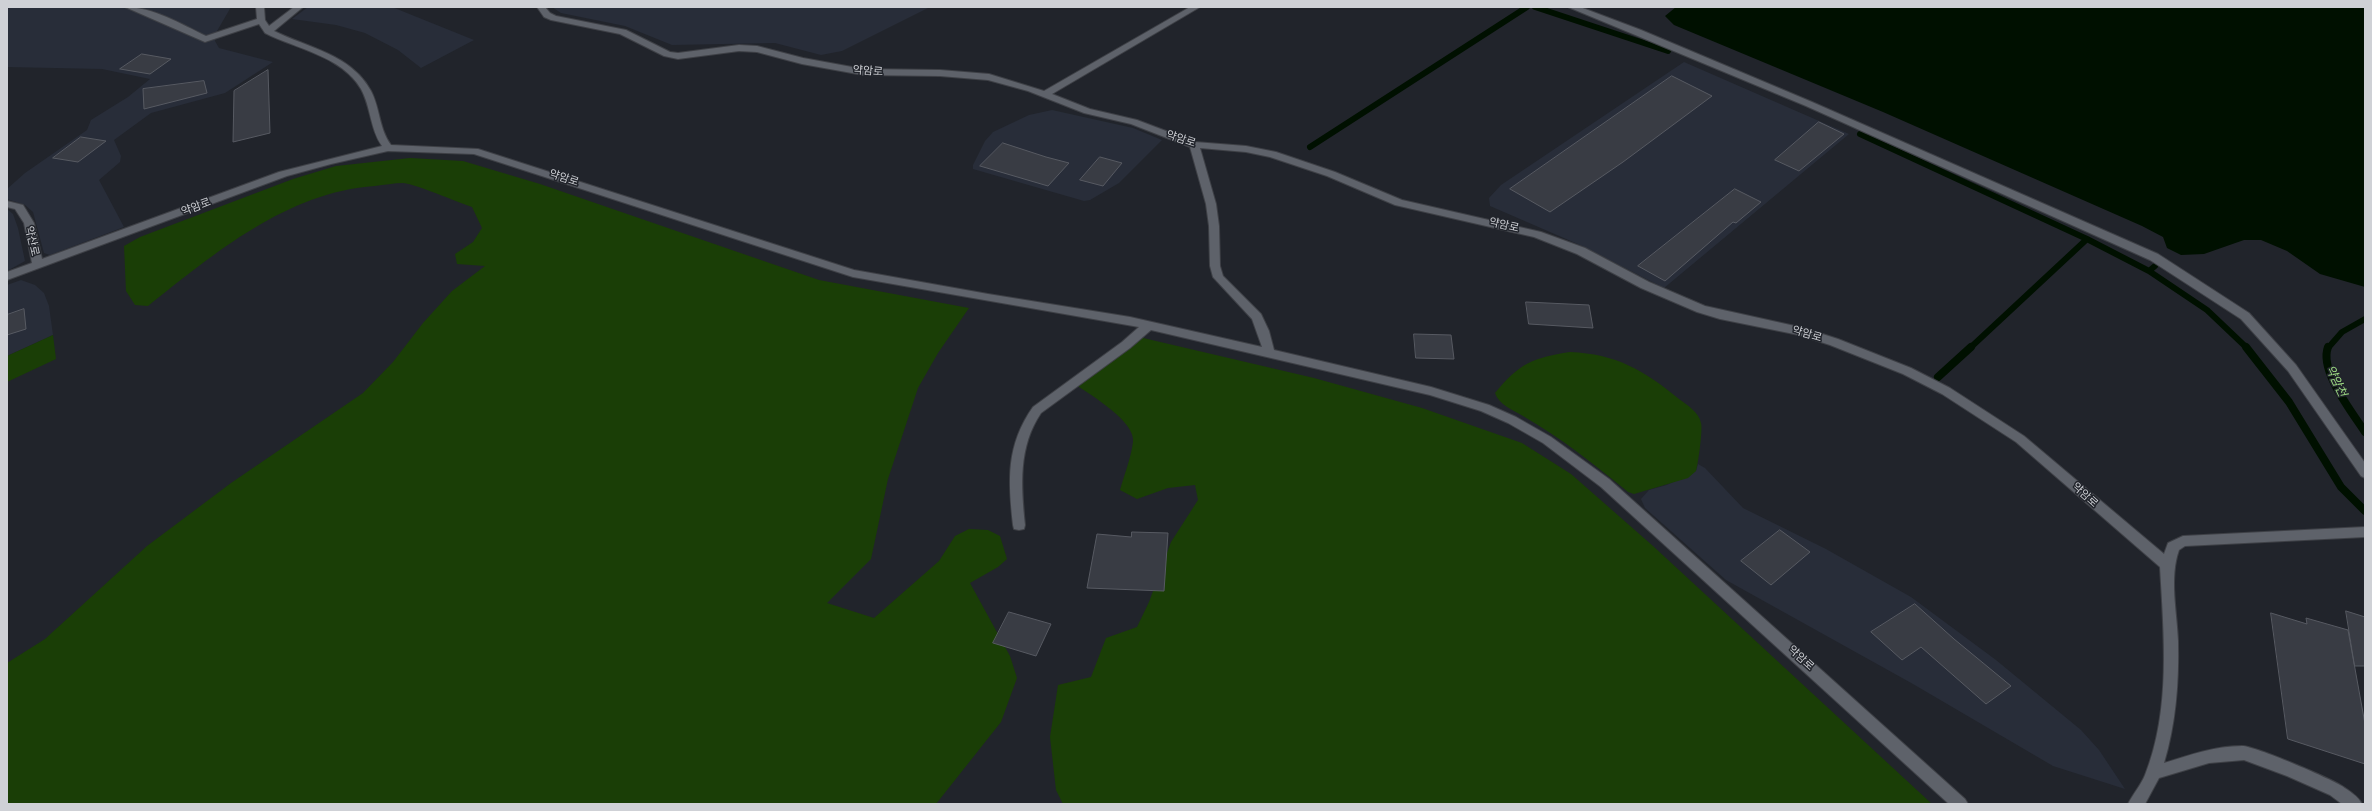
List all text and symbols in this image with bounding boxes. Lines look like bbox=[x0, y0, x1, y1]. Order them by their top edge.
street label: 약암로 bbox=[852, 63, 884, 79]
street label: 약암로 bbox=[1165, 128, 1197, 150]
street label: 약암로 bbox=[548, 167, 580, 189]
street label: 약암로 bbox=[179, 195, 213, 219]
street label: 약암로 bbox=[1488, 215, 1520, 235]
street label: 약산로 bbox=[22, 225, 42, 257]
street label: 약암로 bbox=[1791, 323, 1823, 345]
water label: 약암천 bbox=[2322, 363, 2350, 399]
street label: 약암로 bbox=[2069, 480, 2101, 510]
street label: 약암로 bbox=[1785, 643, 1817, 673]

